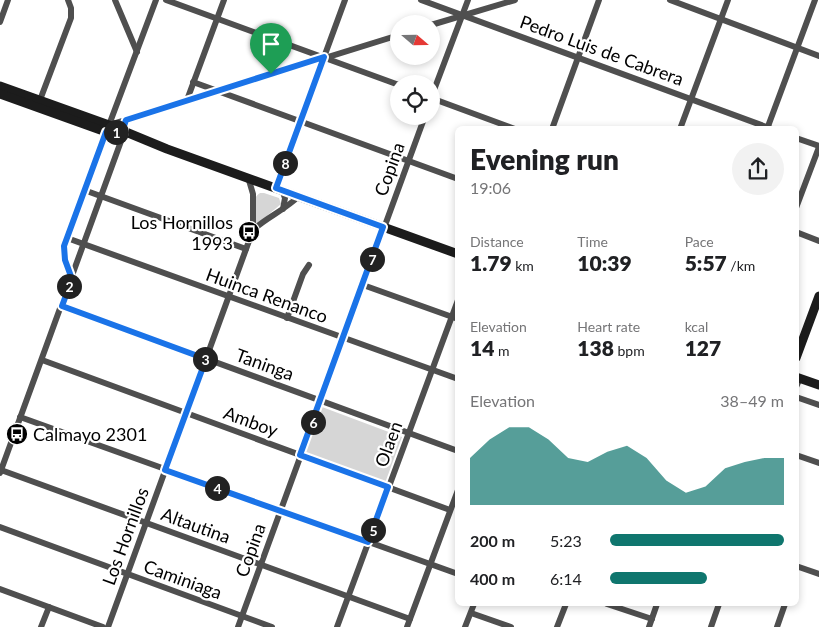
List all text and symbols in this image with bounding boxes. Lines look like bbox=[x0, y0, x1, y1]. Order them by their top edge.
street label: Pedro Luis de Cabrera bbox=[517, 10, 687, 90]
north arrow bbox=[390, 15, 440, 65]
map controls bbox=[390, 15, 440, 125]
pin bbox=[250, 23, 292, 74]
icon: arrive bbox=[257, 30, 285, 58]
button: locate bbox=[390, 75, 440, 125]
pin: 1 bbox=[104, 120, 128, 144]
text: 1 bbox=[112, 124, 121, 141]
street label: Copina bbox=[369, 139, 409, 199]
text: Evening run bbox=[470, 142, 619, 176]
button: share bbox=[732, 143, 784, 195]
pin: 8 bbox=[272, 150, 298, 176]
text: 8 bbox=[281, 155, 290, 172]
text: 19:06 bbox=[470, 178, 511, 197]
place label: Los Hornillos 1993 bbox=[131, 211, 233, 254]
bus stop icon: Los Hornillos 1993 bbox=[237, 220, 261, 244]
text: Distance bbox=[470, 233, 524, 250]
text: Time bbox=[577, 233, 608, 250]
text: Pace bbox=[685, 233, 714, 250]
pin: 7 bbox=[360, 246, 384, 272]
text: 1.79 bbox=[470, 250, 512, 275]
text: 10:39 bbox=[577, 250, 632, 275]
text: 5:57 bbox=[685, 250, 727, 275]
text: 7 bbox=[368, 251, 377, 268]
text: km bbox=[512, 257, 534, 274]
text: /km bbox=[727, 257, 755, 274]
street label: Huinca Renanco bbox=[203, 263, 331, 327]
pin: 2 bbox=[56, 274, 82, 298]
text: 2 bbox=[65, 278, 74, 295]
text: Elevation bbox=[470, 318, 527, 335]
text: Heart rate bbox=[577, 318, 640, 335]
text: kcal bbox=[685, 318, 708, 335]
text: 14 bbox=[470, 335, 494, 360]
text: 138 bbox=[577, 335, 614, 360]
text: 127 bbox=[685, 335, 721, 360]
text: m bbox=[494, 342, 509, 359]
text: bpm bbox=[614, 342, 645, 359]
street label: Taninga bbox=[233, 343, 297, 385]
pin: 3 bbox=[192, 346, 218, 372]
text: 3 bbox=[201, 351, 210, 368]
text: Elevation bbox=[470, 391, 535, 410]
text: 38–49 m bbox=[720, 391, 784, 410]
street label: Amboy bbox=[221, 401, 282, 441]
pin: 6 bbox=[300, 410, 326, 434]
text: 6 bbox=[309, 414, 318, 431]
street label: Olaen bbox=[370, 418, 406, 470]
bus stop icon: Calmayo 2301 bbox=[5, 422, 29, 446]
place label: Calmayo 2301 bbox=[33, 423, 147, 445]
pin: 4 bbox=[204, 476, 230, 500]
text: 4 bbox=[213, 480, 222, 497]
street label: Los Hornillos bbox=[97, 484, 153, 588]
street label: Altautina bbox=[158, 502, 234, 548]
pin: 5 bbox=[360, 518, 386, 542]
street label: Copina bbox=[230, 520, 270, 580]
text: 5 bbox=[369, 522, 378, 539]
text: 200 m bbox=[470, 531, 515, 550]
text: 5:23 bbox=[550, 531, 582, 550]
street label: Caminiaga bbox=[141, 555, 225, 603]
text: 400 m bbox=[470, 569, 515, 588]
text: 6:14 bbox=[550, 569, 582, 588]

